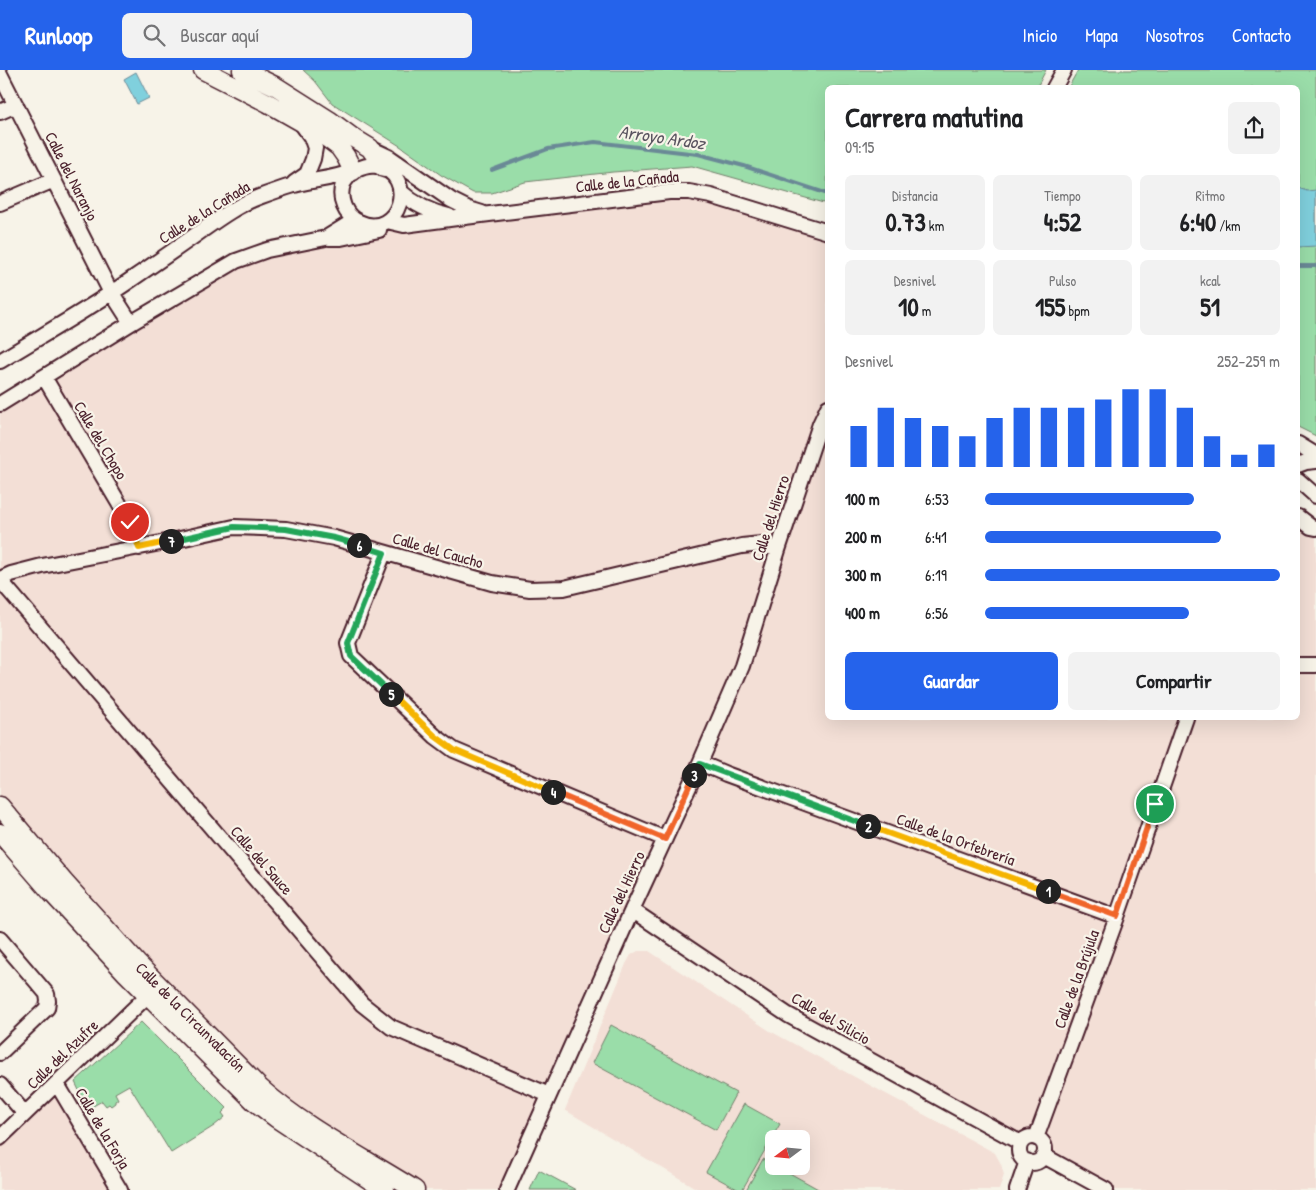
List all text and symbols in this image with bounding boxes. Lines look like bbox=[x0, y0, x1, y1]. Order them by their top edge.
search box bbox=[122, 13, 472, 58]
text: Runloop bbox=[25, 19, 92, 51]
icon: search bbox=[140, 21, 168, 49]
text: Buscar aquí bbox=[180, 22, 260, 48]
text: Inicio bbox=[1023, 23, 1057, 48]
text: Mapa bbox=[1085, 23, 1118, 48]
text: Nosotros bbox=[1146, 23, 1204, 48]
text: Contacto bbox=[1232, 23, 1291, 48]
text: Carrera matutina bbox=[845, 98, 1023, 136]
button: share bbox=[1228, 102, 1280, 154]
water label: Arroyo Ardoz bbox=[617, 119, 708, 156]
street label: Calle del Naranjo bbox=[40, 128, 104, 225]
text: 09:15 bbox=[845, 136, 874, 158]
street label: Calle de la Cañada bbox=[574, 165, 680, 197]
street label: Calle de la Cañada bbox=[154, 175, 254, 249]
text: Distancia bbox=[892, 186, 938, 205]
text: Tiempo bbox=[1044, 186, 1081, 205]
text: Ritmo bbox=[1195, 186, 1225, 205]
text: 0.73 bbox=[885, 205, 926, 239]
text: 4:52 bbox=[1044, 205, 1081, 239]
text: 6:40 bbox=[1180, 205, 1216, 239]
text: km bbox=[926, 216, 944, 235]
text: /km bbox=[1216, 216, 1241, 235]
text: Desnivel bbox=[894, 271, 936, 290]
text: Pulso bbox=[1049, 271, 1076, 290]
text: kcal bbox=[1200, 271, 1220, 290]
text: 10 bbox=[898, 290, 919, 324]
text: 155 bbox=[1035, 290, 1065, 324]
text: 51 bbox=[1200, 290, 1220, 324]
text: m bbox=[919, 301, 931, 320]
text: bpm bbox=[1065, 301, 1090, 320]
text: Desnivel bbox=[845, 350, 893, 372]
text: 252–259 m bbox=[1217, 350, 1280, 372]
street label: Calle del Chopo bbox=[69, 397, 133, 484]
street label: Calle del Hierro bbox=[746, 472, 794, 564]
text: 100 m bbox=[845, 488, 880, 510]
text: 6:53 bbox=[925, 488, 949, 510]
pin bbox=[109, 501, 151, 543]
icon: check bbox=[116, 508, 144, 536]
text: 200 m bbox=[845, 526, 881, 548]
text: 6:41 bbox=[925, 526, 947, 548]
street label: Calle del Caucho bbox=[390, 527, 486, 574]
pin: 7 bbox=[158, 528, 184, 554]
text: 7 bbox=[168, 532, 175, 551]
pin: 6 bbox=[346, 532, 372, 558]
text: 6 bbox=[357, 536, 362, 555]
text: 300 m bbox=[845, 564, 881, 586]
text: 6:19 bbox=[925, 564, 947, 586]
text: 400 m bbox=[845, 602, 880, 624]
text: 6:56 bbox=[925, 602, 948, 624]
button: Guardar bbox=[845, 652, 1058, 710]
button: Compartir bbox=[1068, 652, 1280, 710]
pin: 5 bbox=[378, 682, 404, 706]
text: 5 bbox=[389, 685, 394, 704]
pin: 3 bbox=[682, 762, 706, 788]
text: 3 bbox=[691, 766, 698, 785]
pin: 4 bbox=[540, 780, 566, 804]
text: 4 bbox=[551, 783, 556, 802]
pin bbox=[1134, 783, 1176, 825]
icon: arrive bbox=[1141, 790, 1169, 818]
street label: Calle de la Orfebrería bbox=[894, 807, 1018, 871]
pin: 2 bbox=[856, 814, 880, 838]
text: 2 bbox=[865, 817, 872, 836]
street label: Calle del Sauce bbox=[226, 821, 299, 900]
street label: Calle del Hierro bbox=[592, 847, 650, 937]
pin: 1 bbox=[1036, 878, 1060, 904]
text: 1 bbox=[1046, 882, 1051, 901]
street label: Calle de la Brújula bbox=[1048, 926, 1104, 1032]
street label: Calle de la Circunvalación bbox=[131, 957, 251, 1077]
street label: Calle del Silicio bbox=[788, 987, 875, 1050]
street label: Calle del Azufre bbox=[21, 1014, 103, 1094]
street label: Calle de la Forja bbox=[70, 1083, 136, 1173]
north arrow bbox=[765, 1130, 810, 1175]
map controls bbox=[765, 1130, 810, 1175]

